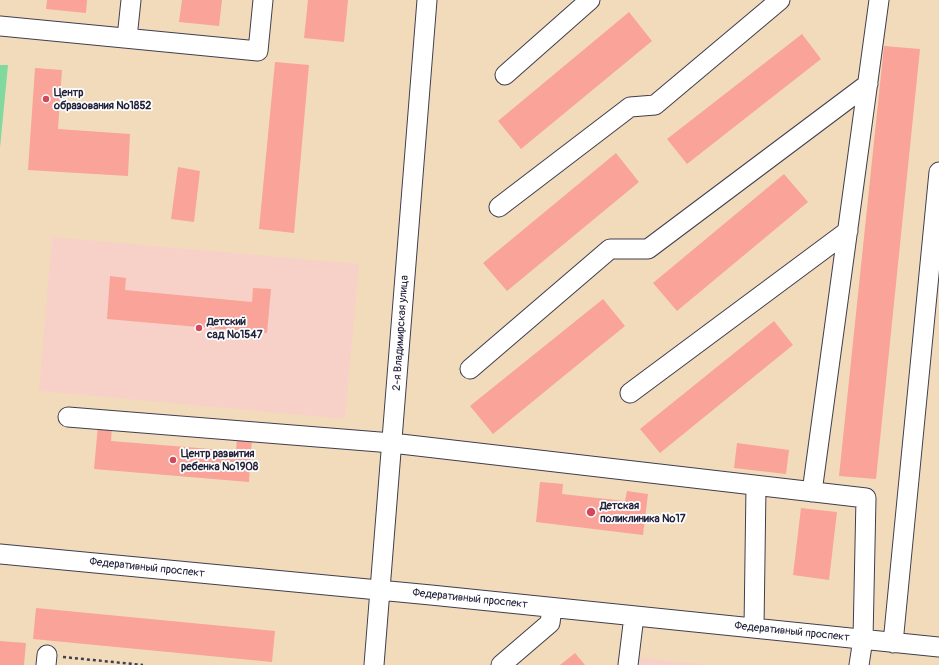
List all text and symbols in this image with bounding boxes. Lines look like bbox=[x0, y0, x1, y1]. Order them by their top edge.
place label: Центр образования №1852 bbox=[54, 86, 152, 112]
marker: Центр образования №1852 bbox=[41, 94, 51, 104]
street label: 2-я Владимирская улица bbox=[390, 275, 412, 391]
place label: Детский сад №1547 bbox=[207, 315, 262, 341]
marker: Детский сад №1547 bbox=[194, 323, 204, 333]
place label: Центр развития ребенка №1908 bbox=[181, 447, 258, 473]
marker: Центр развития ребенка №1908 bbox=[168, 455, 178, 465]
place label: Детская поликлиника №17 bbox=[600, 499, 686, 525]
marker: Детская поликлиника №17 bbox=[585, 506, 597, 518]
street label: Федеративный проспект bbox=[89, 555, 205, 581]
street label: Федеративный проспект bbox=[412, 586, 528, 612]
street label: Федеративный проспект bbox=[734, 619, 850, 645]

